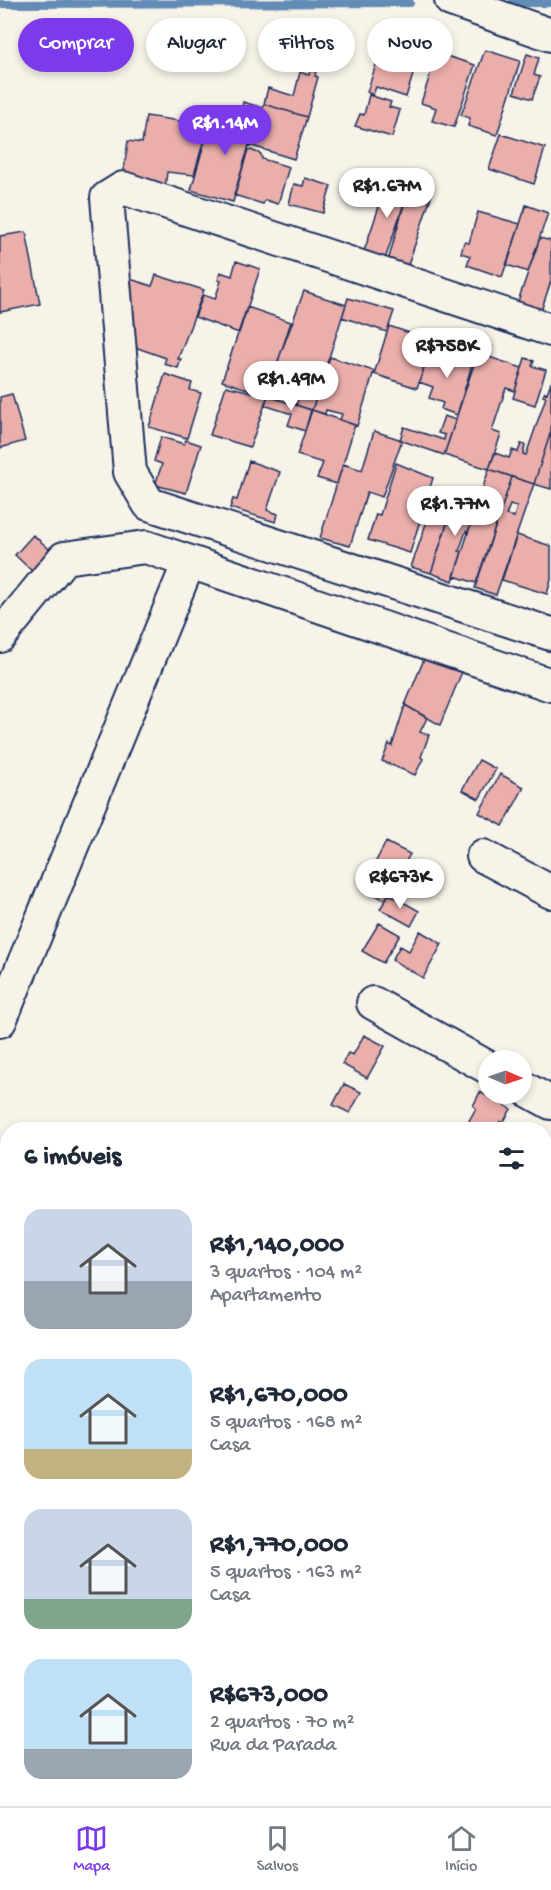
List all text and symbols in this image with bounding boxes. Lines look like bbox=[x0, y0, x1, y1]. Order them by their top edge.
chip: Comprar bbox=[18, 18, 134, 72]
chip: Alugar bbox=[146, 18, 246, 72]
chip: Filtros bbox=[258, 18, 355, 72]
chip: Novo bbox=[367, 18, 453, 72]
pin: R$1.14M bbox=[170, 105, 280, 156]
text: R$1.14M bbox=[192, 113, 258, 136]
pin: R$1.67M bbox=[332, 168, 442, 219]
text: R$1.67M bbox=[353, 176, 421, 199]
pin: R$758K bbox=[398, 328, 496, 379]
text: R$758K bbox=[416, 336, 478, 359]
pin: R$1.49M bbox=[236, 361, 346, 412]
text: R$1.49M bbox=[257, 369, 325, 392]
pin: R$1.77M bbox=[400, 486, 510, 537]
text: R$1.77M bbox=[421, 494, 489, 517]
pin: R$673K bbox=[351, 859, 449, 910]
text: R$673K bbox=[369, 867, 431, 890]
north arrow bbox=[478, 1050, 532, 1104]
map controls bbox=[478, 1050, 532, 1104]
icon: filters bbox=[495, 1142, 528, 1175]
text: 6 imóveis bbox=[24, 1143, 121, 1174]
text: R$1,140,000 bbox=[210, 1231, 344, 1262]
icon: home bbox=[72, 1233, 144, 1305]
text: 3 quartos · 104 m² bbox=[210, 1262, 362, 1285]
text: Apartamento bbox=[210, 1285, 322, 1308]
text: R$1,670,000 bbox=[210, 1381, 348, 1412]
icon: home bbox=[72, 1383, 144, 1455]
text: 5 quartos · 168 m² bbox=[210, 1412, 362, 1435]
text: Casa bbox=[210, 1435, 250, 1458]
text: R$1,770,000 bbox=[210, 1531, 348, 1562]
icon: home bbox=[72, 1533, 144, 1605]
text: 5 quartos · 163 m² bbox=[210, 1562, 362, 1585]
text: Casa bbox=[210, 1585, 250, 1608]
text: R$673,000 bbox=[210, 1681, 328, 1712]
icon: home bbox=[72, 1683, 144, 1755]
text: 2 quartos · 70 m² bbox=[210, 1712, 354, 1735]
text: Rua da Parada bbox=[210, 1735, 336, 1758]
tab: Mapa bbox=[73, 1822, 110, 1877]
tab: Salvos bbox=[257, 1822, 298, 1877]
tab: Início bbox=[445, 1822, 478, 1877]

